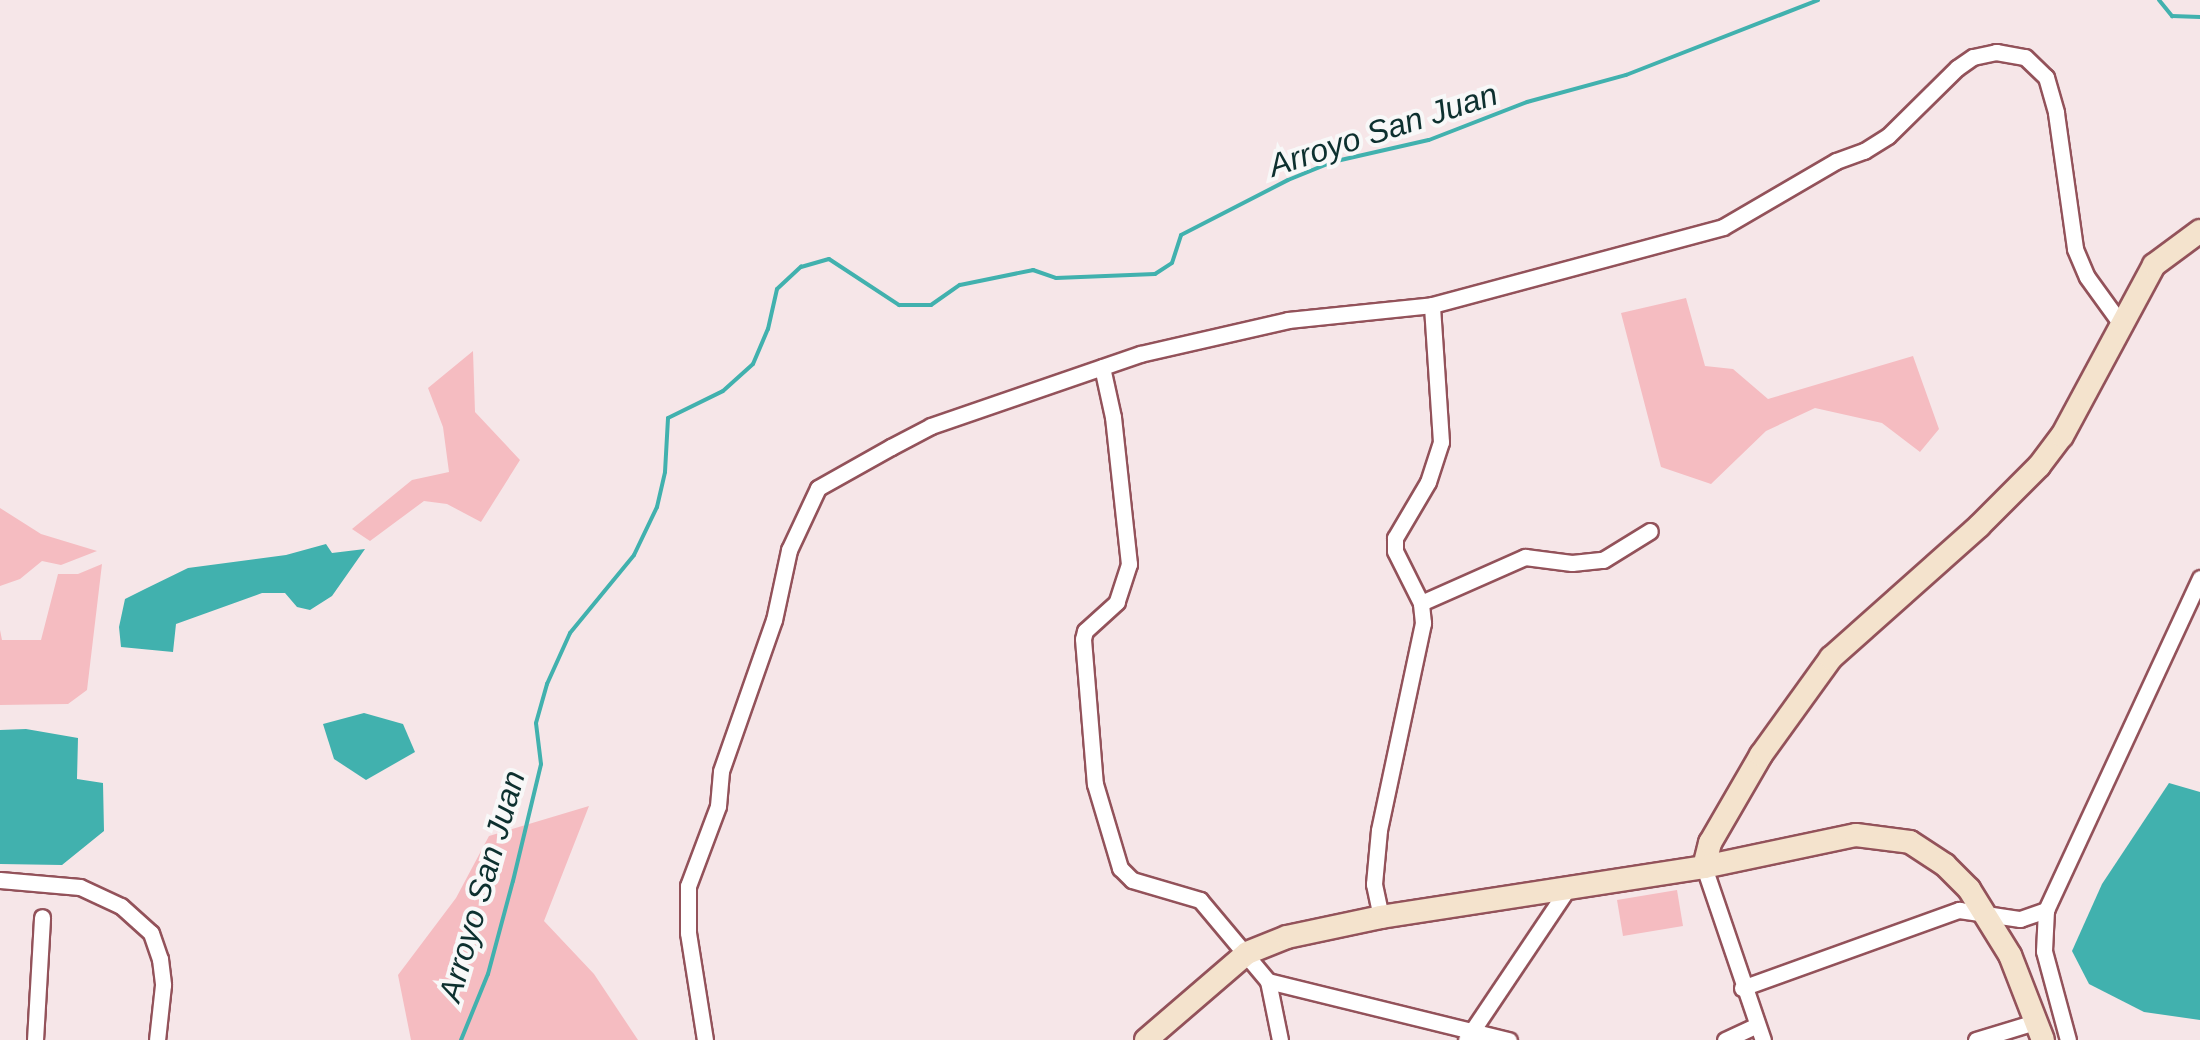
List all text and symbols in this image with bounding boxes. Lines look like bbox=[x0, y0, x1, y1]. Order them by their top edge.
water label: Arroyo San Juan bbox=[1264, 75, 1502, 185]
water label: Arroyo San Juan bbox=[431, 766, 533, 1006]

